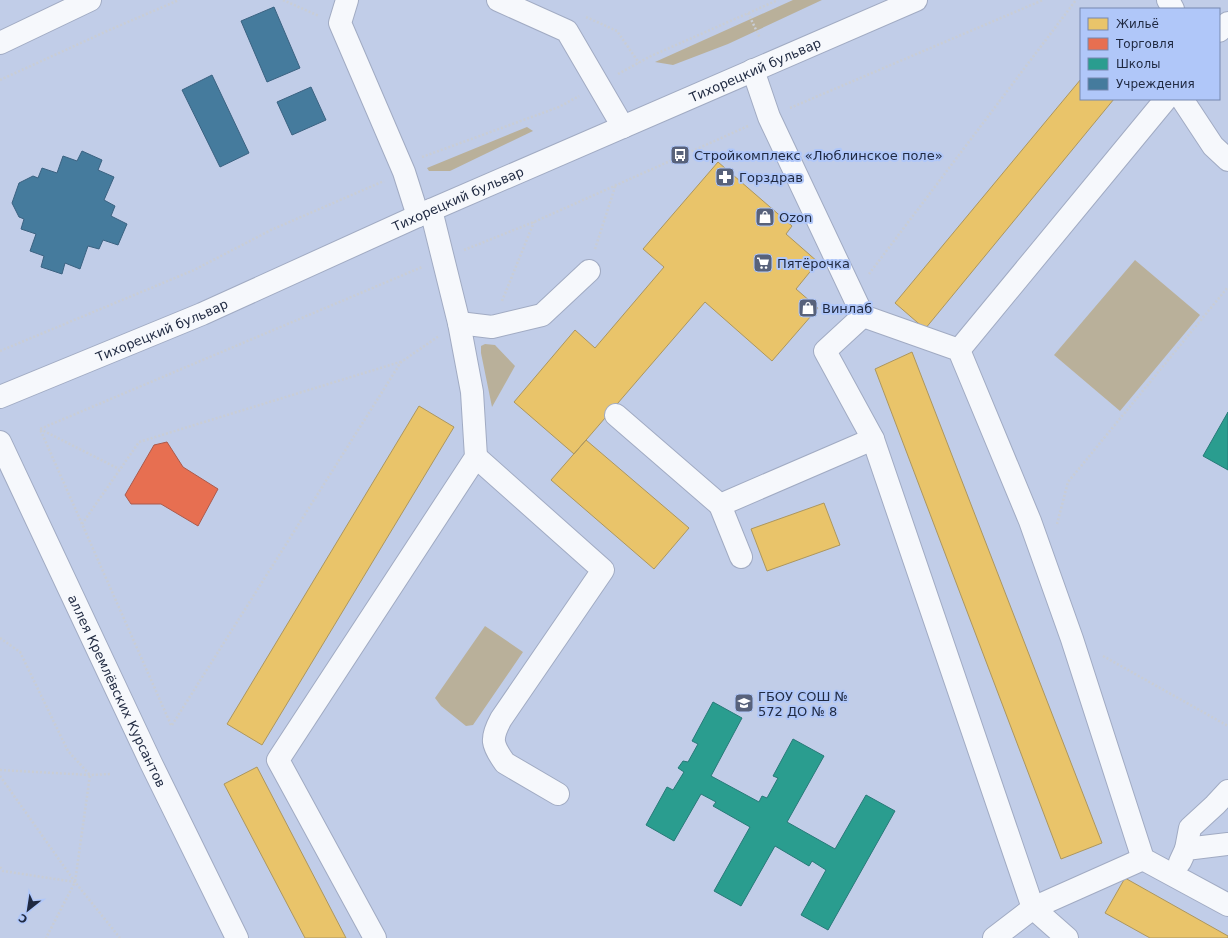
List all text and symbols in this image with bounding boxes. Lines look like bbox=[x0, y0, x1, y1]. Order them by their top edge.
legend bbox=[1080, 8, 1220, 100]
text: Жильё bbox=[1116, 17, 1159, 31]
street label: Тихорецкий бульвар bbox=[686, 35, 823, 106]
text: Торговля bbox=[1115, 37, 1174, 51]
text: Школы bbox=[1116, 57, 1161, 71]
text: Учреждения bbox=[1116, 77, 1195, 91]
bus stop icon: Стройкомплекс «Люблинское поле» bbox=[669, 144, 691, 166]
place label: Стройкомплекс «Люблинское поле» bbox=[694, 148, 943, 163]
street label: Тихорецкий бульвар bbox=[389, 164, 526, 235]
pharmacy icon: Горздрав bbox=[714, 166, 736, 188]
place label: Горздрав bbox=[739, 170, 803, 185]
shop icon: Ozon bbox=[754, 206, 776, 228]
place label: Ozon bbox=[779, 210, 812, 225]
supermarket icon: Пятёрочка bbox=[752, 252, 774, 274]
place label: Пятёрочка bbox=[777, 256, 850, 271]
street label: Тихорецкий бульвар bbox=[93, 296, 230, 365]
shop icon: Винлаб bbox=[797, 297, 819, 319]
place label: Винлаб bbox=[822, 301, 872, 316]
street label: аллея Кремлёвских Курсантов bbox=[65, 592, 169, 790]
place label: ГБОУ СОШ № 572 ДО № 8 bbox=[758, 689, 848, 719]
school or university icon: ГБОУ СОШ № 572 ДО № 8 bbox=[733, 692, 755, 714]
north arrow bbox=[8, 890, 48, 930]
text: С bbox=[17, 911, 30, 926]

